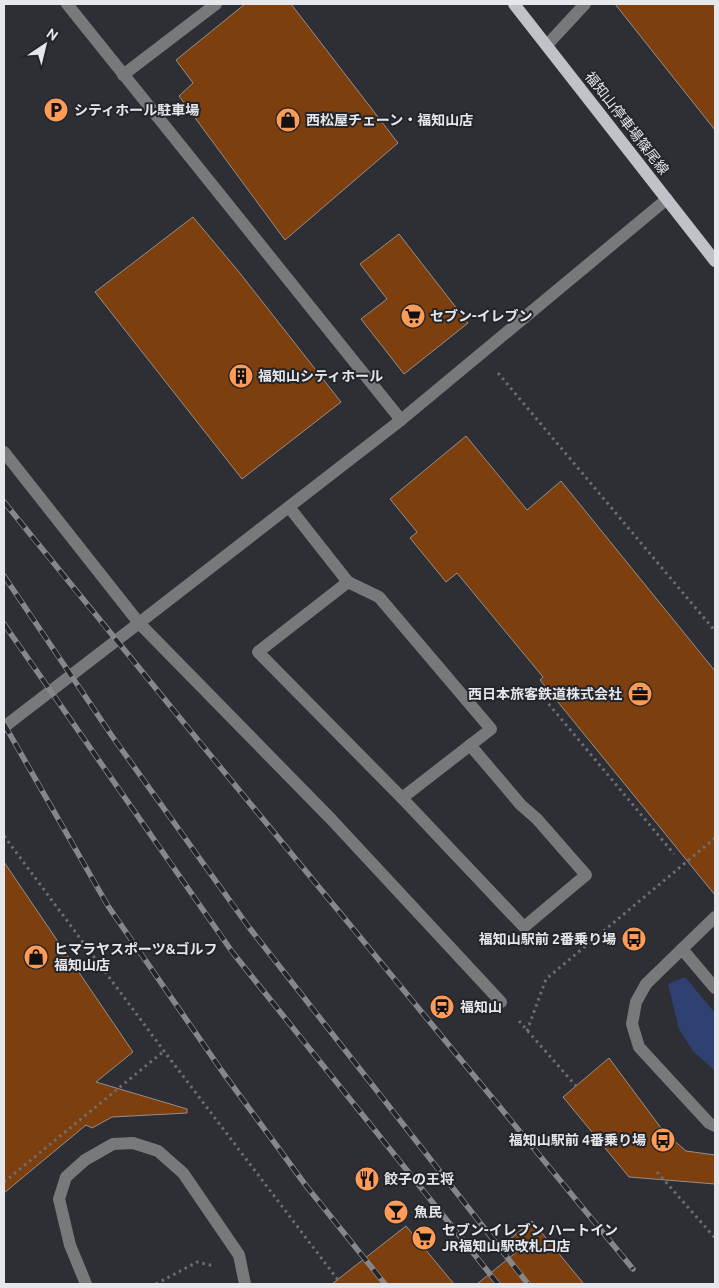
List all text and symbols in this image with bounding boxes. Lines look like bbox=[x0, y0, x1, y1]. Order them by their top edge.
north arrow bbox=[20, 20, 70, 70]
text: N bbox=[44, 25, 61, 44]
street label: 福知山停車場篠尾線 bbox=[582, 68, 672, 178]
parking icon: シティホール駐車場 bbox=[43, 97, 69, 123]
place label: シティホール駐車場 bbox=[74, 102, 199, 118]
shop icon: 西松屋チェーン・福知山店 bbox=[275, 107, 301, 133]
place label: 西松屋チェーン・福知山店 bbox=[306, 112, 473, 128]
supermarket icon: セブン-イレブン bbox=[400, 303, 426, 329]
place label: セブン-イレブン bbox=[430, 308, 533, 324]
building icon: 福知山シティホール bbox=[228, 363, 254, 389]
place label: 福知山シティホール bbox=[258, 368, 383, 384]
office icon: 西日本旅客鉄道株式会社 bbox=[627, 681, 653, 707]
place label: 西日本旅客鉄道株式会社 bbox=[468, 686, 622, 702]
bus stop icon: 福知山駅前 2番乗り場 bbox=[621, 926, 647, 952]
place label: 福知山駅前 2番乗り場 bbox=[479, 931, 616, 947]
place label: ヒマラヤスポーツ&ゴルフ 福知山店 bbox=[54, 941, 217, 973]
shop icon: ヒマラヤスポーツ&ゴルフ 福知山店 bbox=[23, 944, 49, 970]
station icon: 福知山 bbox=[429, 994, 455, 1020]
place label: 福知山 bbox=[460, 999, 502, 1015]
bus stop icon: 福知山駅前 4番乗り場 bbox=[650, 1127, 676, 1153]
place label: 福知山駅前 4番乗り場 bbox=[509, 1132, 646, 1148]
restaurant icon: 餃子の王将 bbox=[354, 1166, 380, 1192]
place label: 餃子の王将 bbox=[384, 1171, 454, 1187]
bar icon: 魚民 bbox=[383, 1199, 409, 1225]
place label: 魚民 bbox=[414, 1204, 442, 1220]
place label: セブン-イレブン ハートイン JR福知山駅改札口店 bbox=[442, 1222, 618, 1254]
supermarket icon: セブン-イレブン ハートイン JR福知山駅改札口店 bbox=[411, 1225, 437, 1251]

